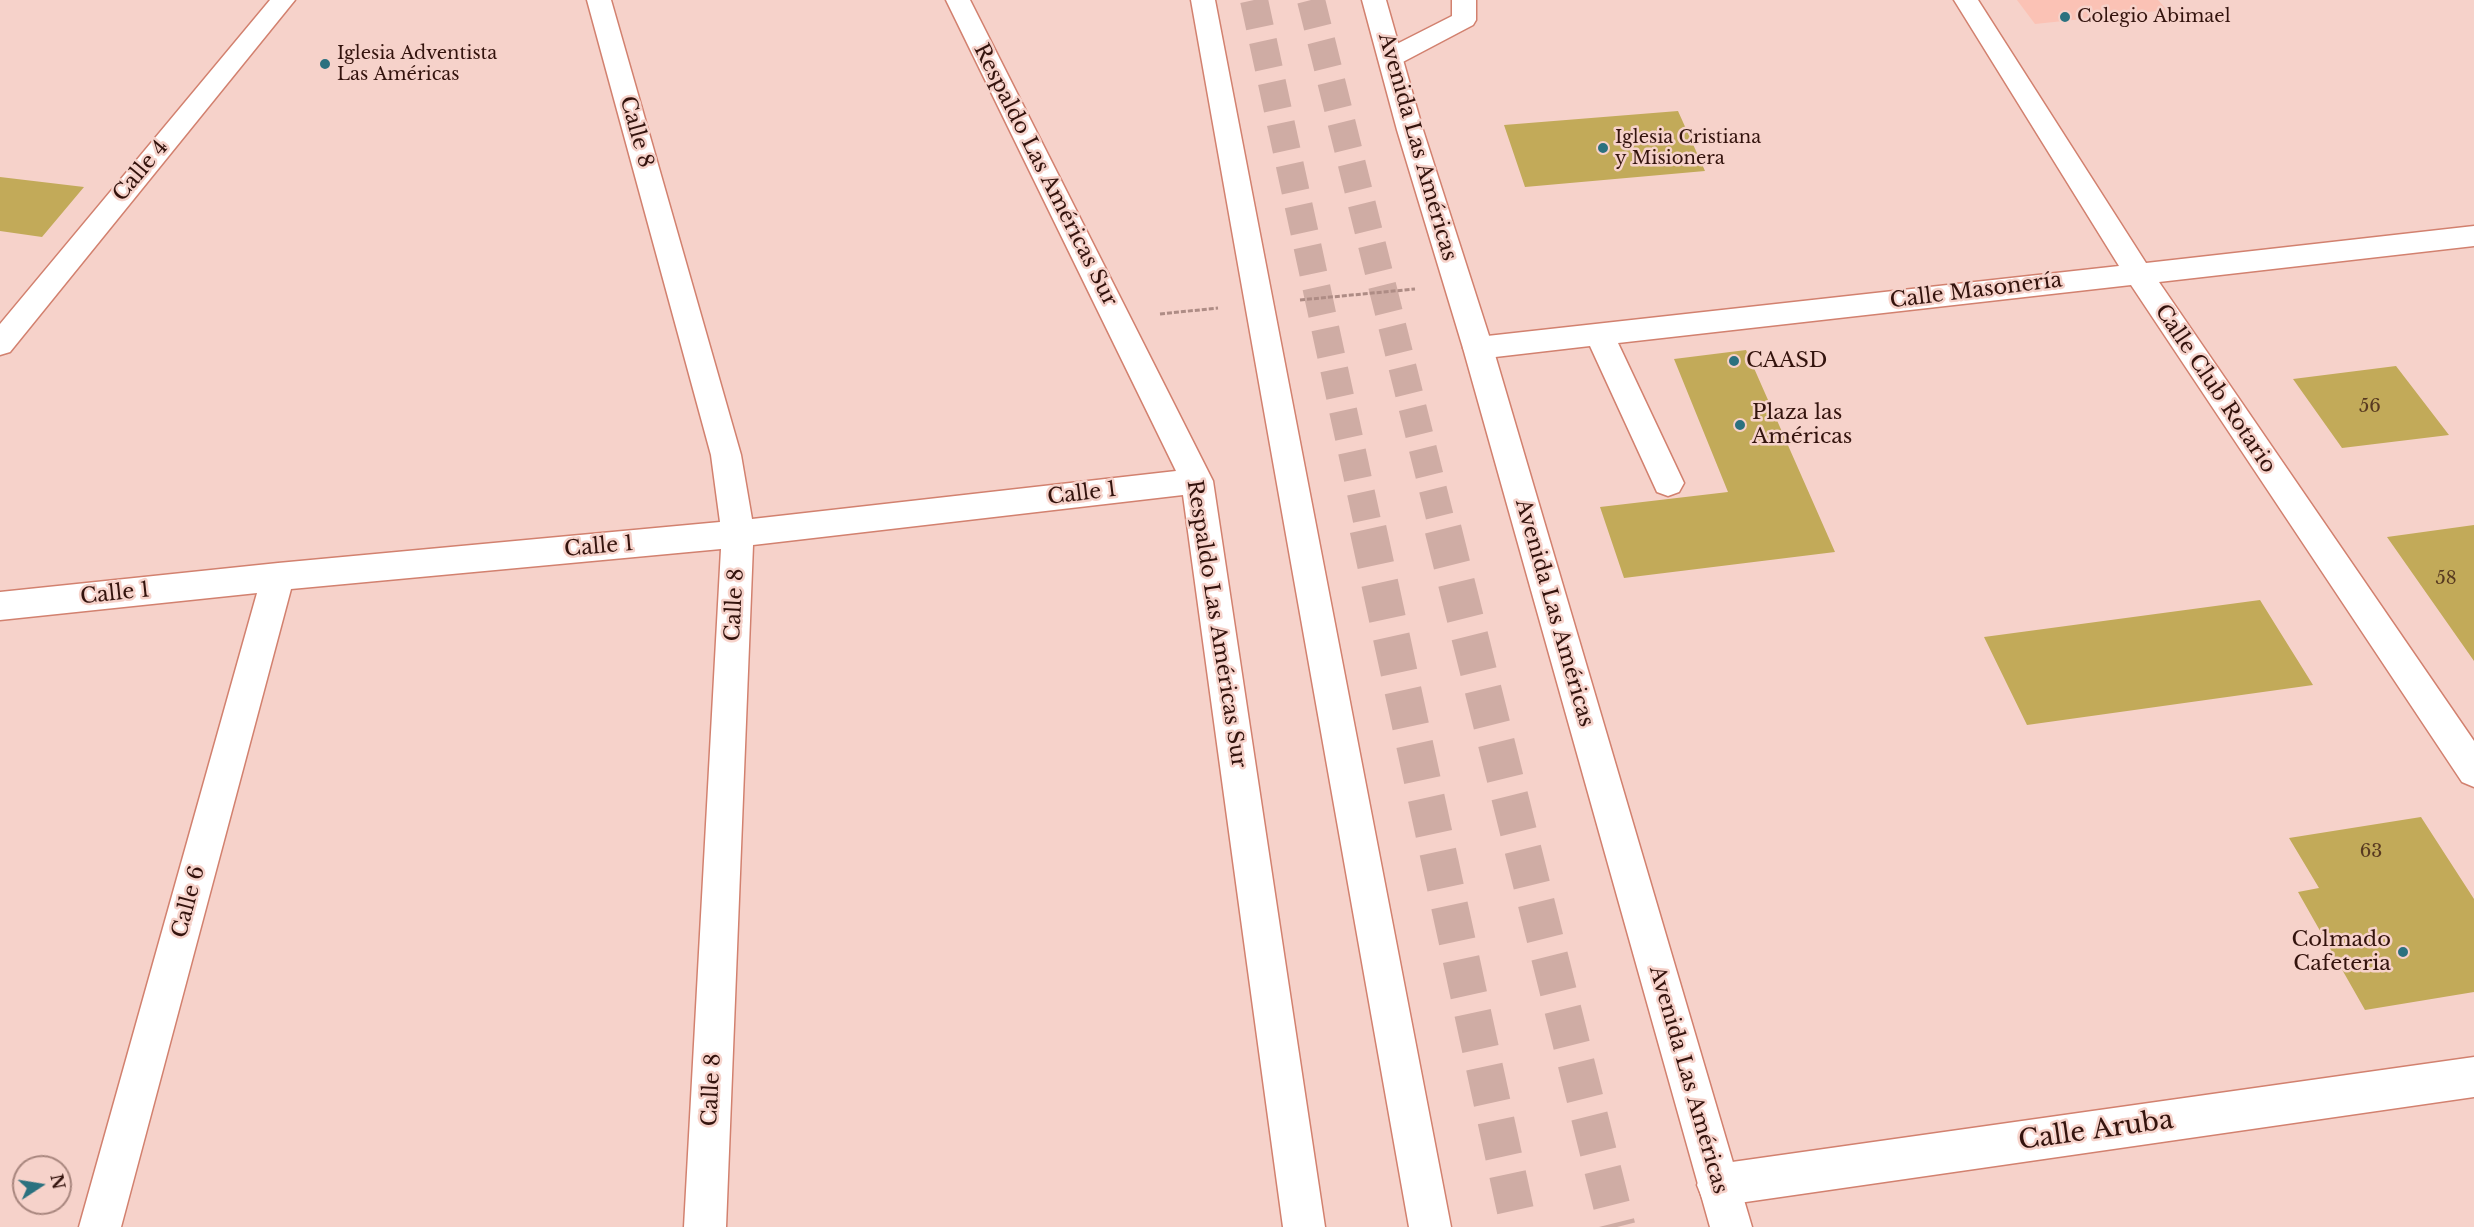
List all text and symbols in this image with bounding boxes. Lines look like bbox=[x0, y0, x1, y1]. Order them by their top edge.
place label: Colegio Abimael bbox=[2077, 6, 2230, 28]
marker: Colegio Abimael bbox=[2058, 10, 2072, 24]
street label: Avenida Las Américas bbox=[1372, 30, 1462, 264]
street label: Respaldo Las Américas Sur bbox=[968, 40, 1122, 310]
place label: Iglesia Adventista Las Américas bbox=[337, 43, 497, 86]
marker: Iglesia Adventista Las Américas bbox=[318, 57, 332, 71]
street label: Calle 8 bbox=[614, 93, 658, 171]
place label: Iglesia Cristiana y Misionera bbox=[1615, 127, 1761, 170]
street label: Calle 4 bbox=[108, 135, 174, 207]
marker: Iglesia Cristiana y Misionera bbox=[1596, 141, 1610, 155]
street label: Calle Masonería bbox=[1888, 268, 2064, 314]
street label: Calle Club Rotario bbox=[2149, 300, 2281, 478]
place label: CAASD bbox=[1746, 348, 1827, 374]
marker: CAASD bbox=[1727, 354, 1741, 368]
house number: 56 bbox=[2359, 396, 2381, 418]
place label: Plaza las Américas bbox=[1752, 400, 1852, 450]
marker: Plaza las Américas bbox=[1733, 418, 1747, 432]
street label: Calle 1 bbox=[1046, 477, 1118, 511]
street label: Respaldo Las Américas Sur bbox=[1181, 478, 1251, 770]
street label: Avenida Las Américas bbox=[1509, 496, 1599, 730]
street label: Calle 1 bbox=[563, 531, 635, 563]
street label: Calle 8 bbox=[721, 568, 749, 642]
house number: 58 bbox=[2435, 568, 2457, 590]
street label: Calle 1 bbox=[79, 578, 151, 610]
house number: 63 bbox=[2360, 841, 2382, 863]
street label: Calle 6 bbox=[167, 863, 211, 941]
place label: Colmado Cafeteria bbox=[2292, 927, 2391, 977]
marker: Colmado Cafeteria bbox=[2396, 945, 2410, 959]
street label: Avenida Las Américas bbox=[1643, 963, 1733, 1197]
street label: Calle 8 bbox=[698, 1053, 726, 1127]
street label: Calle Aruba bbox=[2017, 1105, 2175, 1157]
north arrow bbox=[12, 1155, 72, 1215]
text: N bbox=[46, 1172, 69, 1191]

